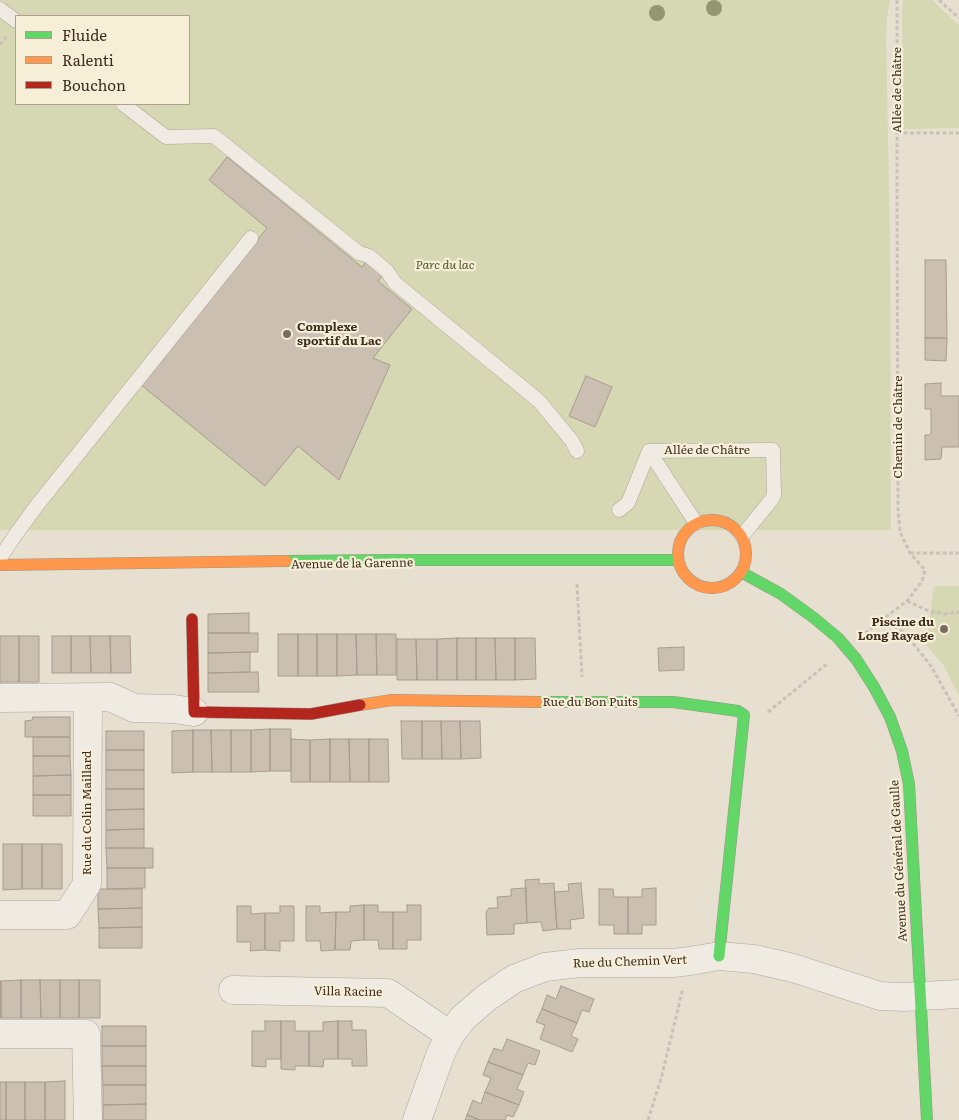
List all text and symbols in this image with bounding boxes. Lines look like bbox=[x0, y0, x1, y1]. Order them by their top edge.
legend bbox=[15, 15, 190, 105]
text: Fluide bbox=[62, 23, 107, 46]
street label: Allée de Châtre bbox=[890, 47, 904, 133]
text: Ralenti bbox=[62, 48, 114, 71]
text: Bouchon bbox=[62, 73, 126, 96]
park label: Parc du lac bbox=[415, 258, 475, 272]
place label: Complexe sportif du Lac bbox=[297, 320, 381, 348]
marker: Complexe sportif du Lac bbox=[281, 328, 293, 340]
street label: Chemin de Châtre bbox=[891, 376, 905, 478]
street label: Allée de Châtre bbox=[664, 443, 750, 457]
street label: Avenue de la Garenne bbox=[291, 556, 413, 572]
place label: Piscine du Long Rayage bbox=[858, 615, 934, 643]
marker: Piscine du Long Rayage bbox=[938, 623, 950, 635]
street label: Rue du Bon Puits bbox=[542, 695, 638, 709]
street label: Rue du Colin Maillard bbox=[80, 751, 94, 875]
street label: Avenue du Général de Gaulle bbox=[888, 780, 910, 942]
street label: Rue du Chemin Vert bbox=[573, 953, 687, 971]
street label: Villa Racine bbox=[314, 984, 382, 1000]

